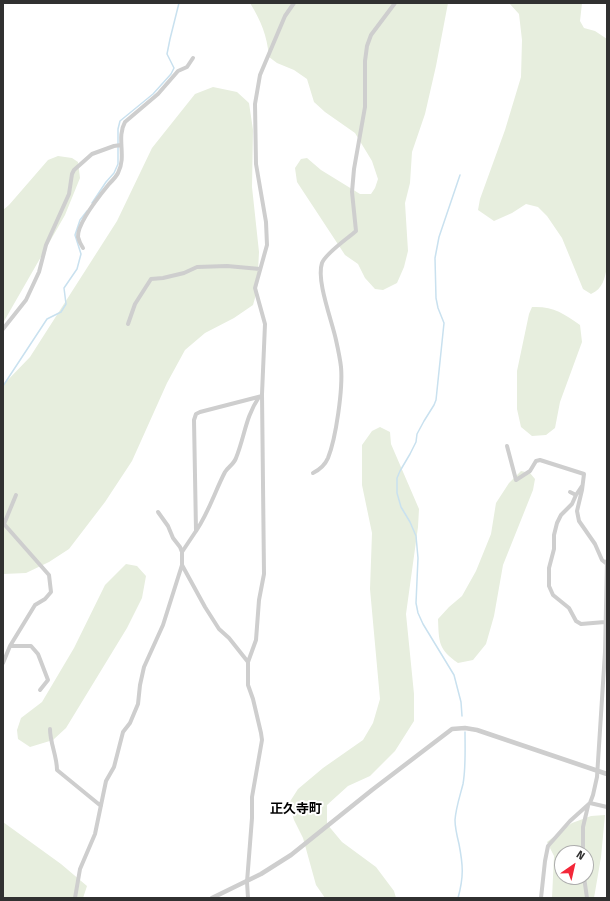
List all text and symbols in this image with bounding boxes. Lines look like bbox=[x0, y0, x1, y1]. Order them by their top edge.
district label: 正久寺町 bbox=[270, 801, 322, 817]
north arrow bbox=[554, 845, 594, 885]
text: N bbox=[574, 848, 587, 863]

